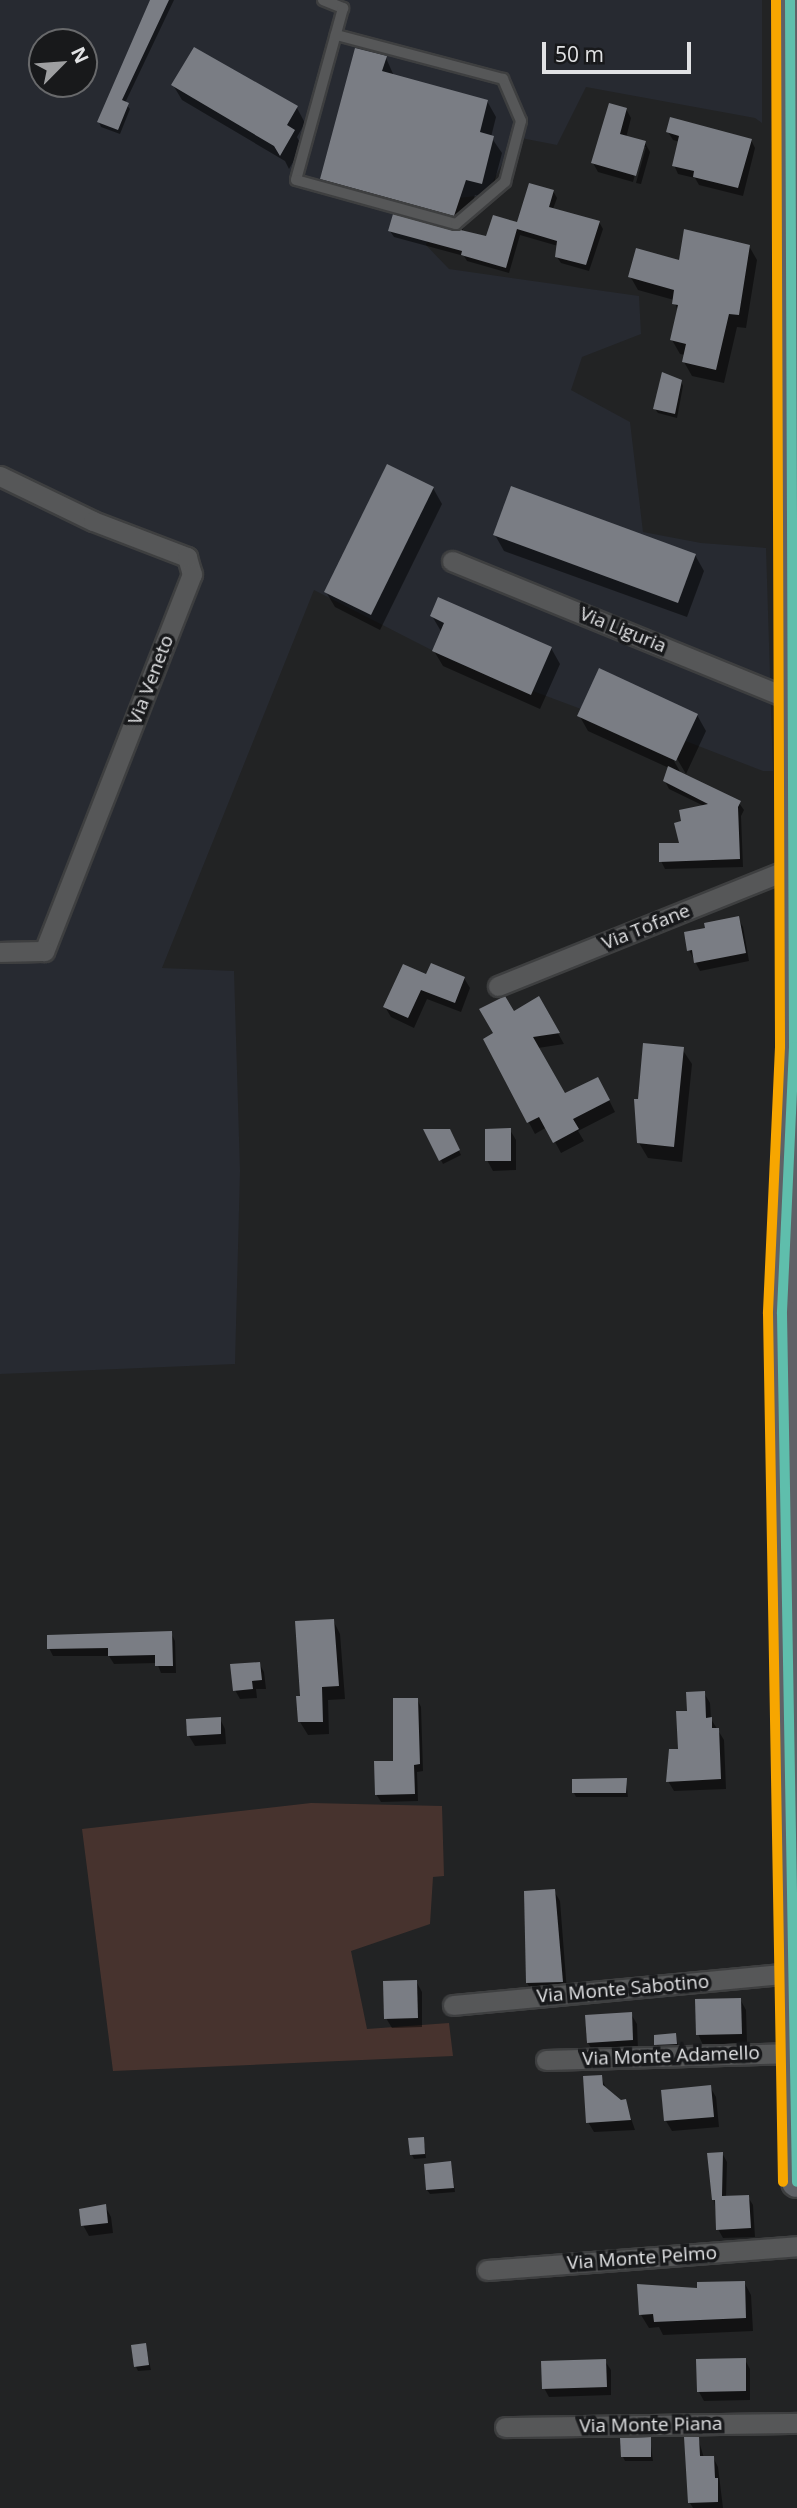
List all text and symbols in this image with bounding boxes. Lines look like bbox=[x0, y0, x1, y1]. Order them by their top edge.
north arrow bbox=[28, 28, 98, 98]
scale bar bbox=[545, 28, 694, 72]
text: 50 m bbox=[555, 40, 604, 68]
text: N bbox=[65, 42, 95, 67]
street label: Via Liguria bbox=[576, 602, 670, 658]
street label: Via Veneto bbox=[123, 632, 179, 728]
street label: Via Tofane bbox=[599, 899, 693, 955]
street label: Via Monte Sabotino bbox=[536, 1970, 710, 2008]
street label: Via Monte Adamello bbox=[582, 2042, 760, 2070]
street label: Via Monte Pelmo bbox=[566, 2241, 718, 2275]
street label: Via Monte Piana bbox=[579, 2412, 723, 2438]

